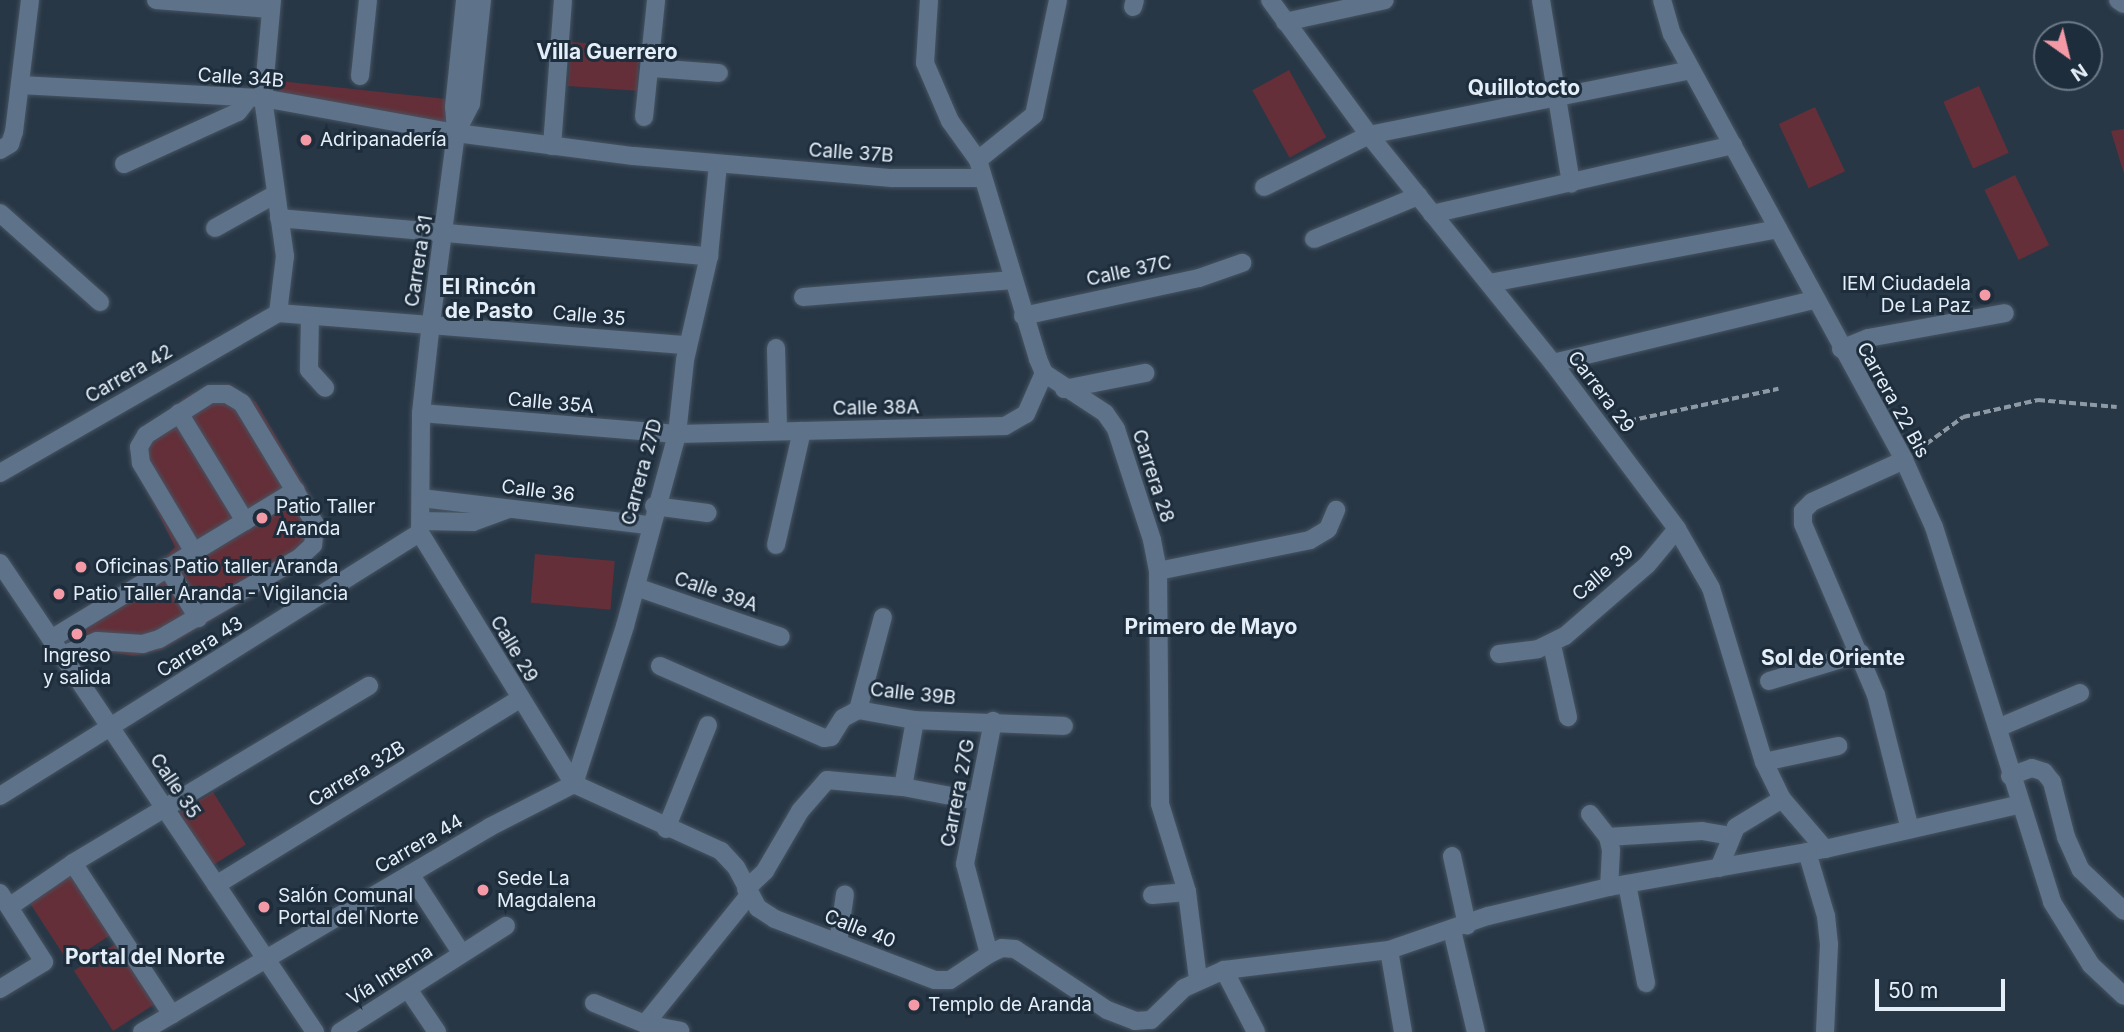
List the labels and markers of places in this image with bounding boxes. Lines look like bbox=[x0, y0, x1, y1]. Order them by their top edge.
place label: Adripanadería bbox=[320, 129, 447, 151]
marker: Adripanadería bbox=[298, 132, 314, 148]
place label: IEM Ciudadela De La Paz bbox=[1842, 273, 1971, 317]
marker: IEM Ciudadela De La Paz bbox=[1977, 287, 1993, 303]
place label: Patio Taller Aranda bbox=[276, 496, 375, 540]
marker: Patio Taller Aranda bbox=[254, 510, 270, 526]
place label: Oficinas Patio taller Aranda bbox=[95, 556, 338, 578]
marker: Oficinas Patio taller Aranda bbox=[73, 559, 89, 575]
place label: Patio Taller Aranda - Vigilancia bbox=[73, 583, 348, 605]
marker: Patio Taller Aranda - Vigilancia bbox=[51, 586, 67, 602]
marker: Ingreso y salida bbox=[69, 626, 85, 642]
place label: Ingreso y salida bbox=[43, 645, 111, 689]
place label: Sede La Magdalena bbox=[497, 868, 596, 912]
marker: Sede La Magdalena bbox=[475, 882, 491, 898]
place label: Salón Comunal Portal del Norte bbox=[278, 885, 419, 929]
marker: Salón Comunal Portal del Norte bbox=[256, 899, 272, 915]
place label: Templo de Aranda bbox=[928, 994, 1092, 1016]
marker: Templo de Aranda bbox=[906, 997, 922, 1013]

